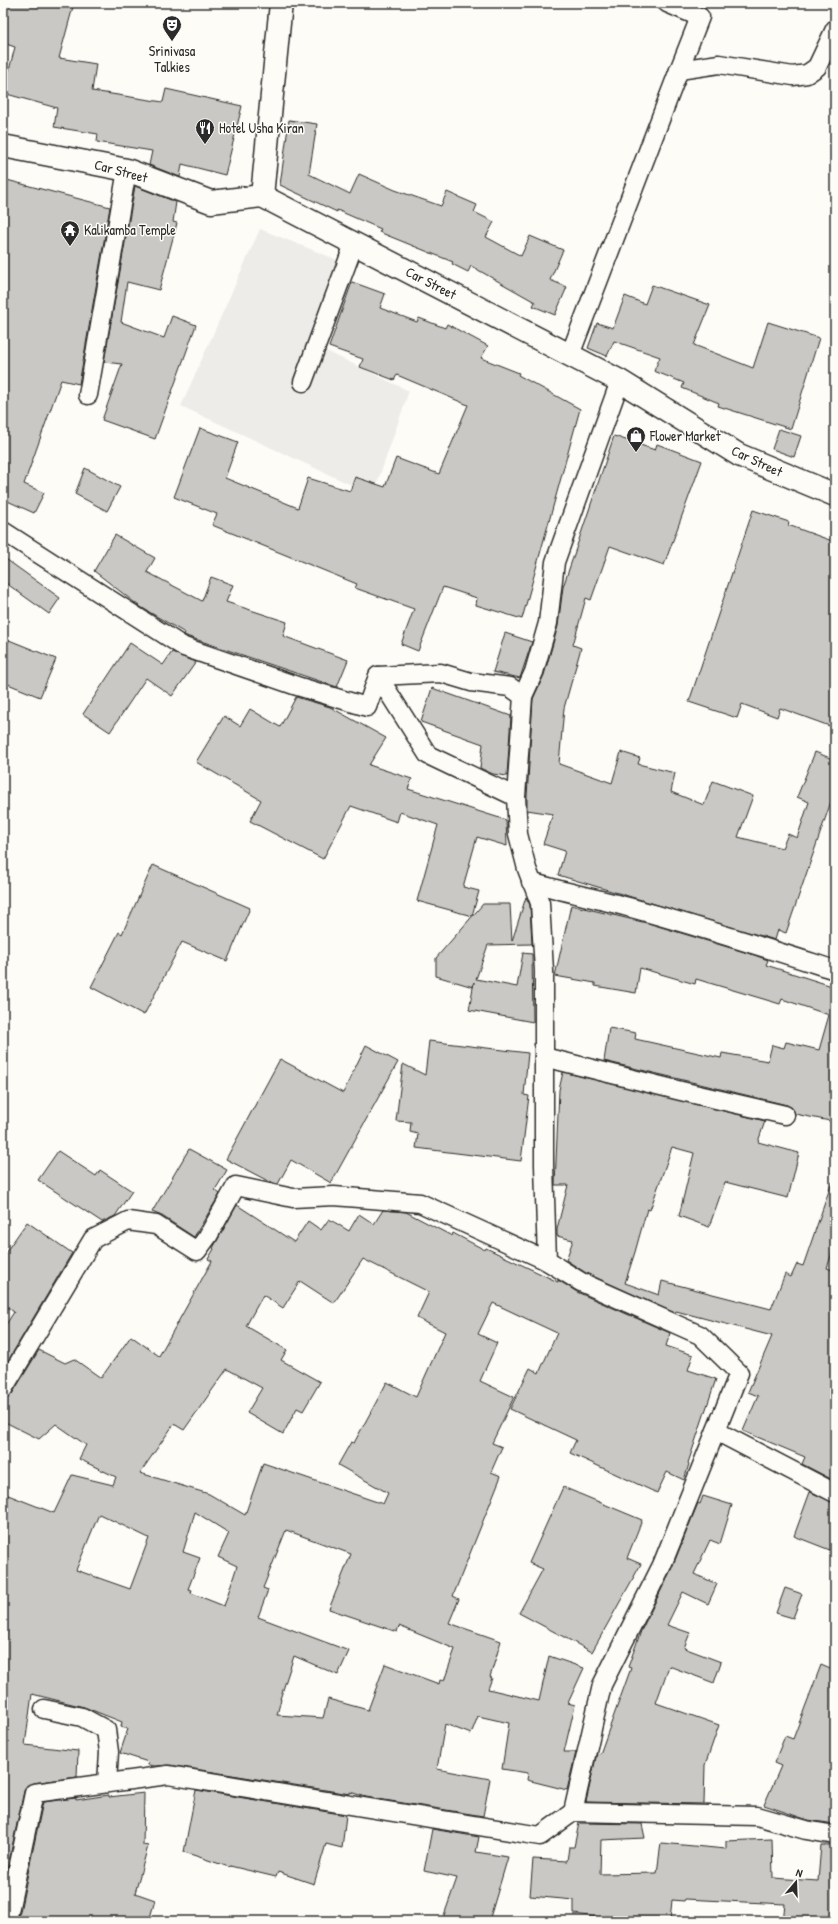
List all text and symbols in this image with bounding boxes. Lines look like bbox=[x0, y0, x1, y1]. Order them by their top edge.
theatre icon: Srinivasa Talkies bbox=[161, 14, 183, 42]
place label: Srinivasa Talkies bbox=[149, 41, 196, 76]
restaurant icon: Hotel Usha Kiran bbox=[194, 117, 216, 145]
place label: Hotel Usha Kiran bbox=[219, 118, 304, 137]
street label: Car Street bbox=[92, 154, 150, 187]
temple icon: Kalikamba Temple bbox=[59, 219, 81, 247]
place label: Kalikamba Temple bbox=[84, 220, 176, 240]
street label: Car Street bbox=[403, 262, 460, 303]
shop icon: Flower Market bbox=[625, 425, 647, 453]
place label: Flower Market bbox=[649, 426, 721, 445]
street label: Car Street bbox=[729, 440, 786, 481]
north arrow bbox=[776, 1862, 816, 1902]
text: N bbox=[794, 1865, 804, 1880]

